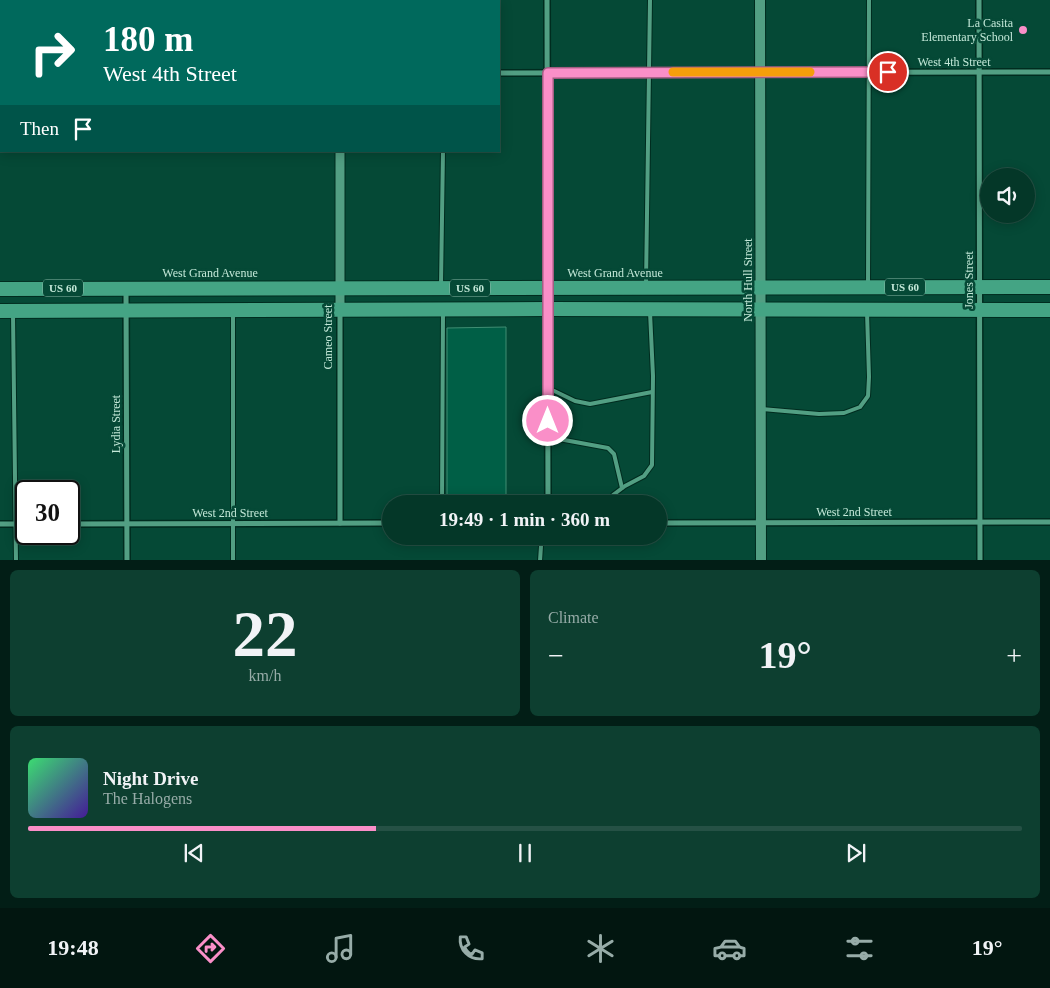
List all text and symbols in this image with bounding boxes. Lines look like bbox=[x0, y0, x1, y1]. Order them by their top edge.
place label: La Casita Elementary School bbox=[921, 16, 1014, 44]
icon: right bbox=[20, 20, 85, 85]
text: 180 m bbox=[103, 20, 193, 59]
marker: La Casita Elementary School bbox=[1017, 24, 1029, 36]
pin bbox=[867, 51, 909, 93]
street label: West 4th Street bbox=[917, 55, 991, 69]
icon: arrive bbox=[874, 58, 902, 86]
text: West 4th Street bbox=[103, 61, 237, 86]
icon: arrive bbox=[69, 115, 97, 143]
text: Then bbox=[20, 118, 59, 139]
map controls bbox=[980, 168, 1035, 223]
button: sound bbox=[980, 168, 1035, 223]
street label: North Hull Street bbox=[741, 238, 755, 322]
street label: Jones Street bbox=[962, 251, 976, 309]
street label: West Grand Avenue bbox=[162, 266, 258, 280]
street label: West Grand Avenue bbox=[567, 266, 663, 280]
road number: US 60 bbox=[885, 278, 925, 296]
road number: US 60 bbox=[43, 280, 83, 296]
road number: US 60 bbox=[450, 280, 490, 296]
street label: Cameo Street bbox=[321, 304, 335, 369]
street label: Lydia Street bbox=[109, 394, 123, 453]
position arrow bbox=[521, 394, 573, 446]
speed limit sign: 30 bbox=[15, 480, 80, 545]
street label: West 2nd Street bbox=[816, 505, 893, 519]
street label: West 2nd Street bbox=[192, 506, 269, 520]
text: 19:49 · 1 min · 360 m bbox=[439, 509, 610, 530]
text: 22 bbox=[233, 598, 298, 670]
text: Climate bbox=[548, 609, 599, 626]
text: 19° bbox=[758, 634, 812, 676]
text: − bbox=[548, 640, 564, 671]
text: + bbox=[1006, 640, 1022, 671]
text: km/h bbox=[249, 667, 281, 684]
text: Night Drive bbox=[103, 768, 199, 789]
text: The Halogens bbox=[103, 790, 192, 807]
icon: previous bbox=[180, 839, 208, 867]
icon: pause bbox=[511, 839, 539, 867]
icon: next bbox=[842, 839, 870, 867]
icon: directions bbox=[193, 931, 228, 966]
icon: music bbox=[323, 931, 358, 966]
icon: phone bbox=[453, 931, 488, 966]
icon: climate bbox=[583, 931, 618, 966]
icon: car bbox=[712, 931, 747, 966]
icon: filters bbox=[842, 931, 877, 966]
text: 19:48 bbox=[47, 935, 99, 960]
text: 19° bbox=[972, 935, 1003, 960]

